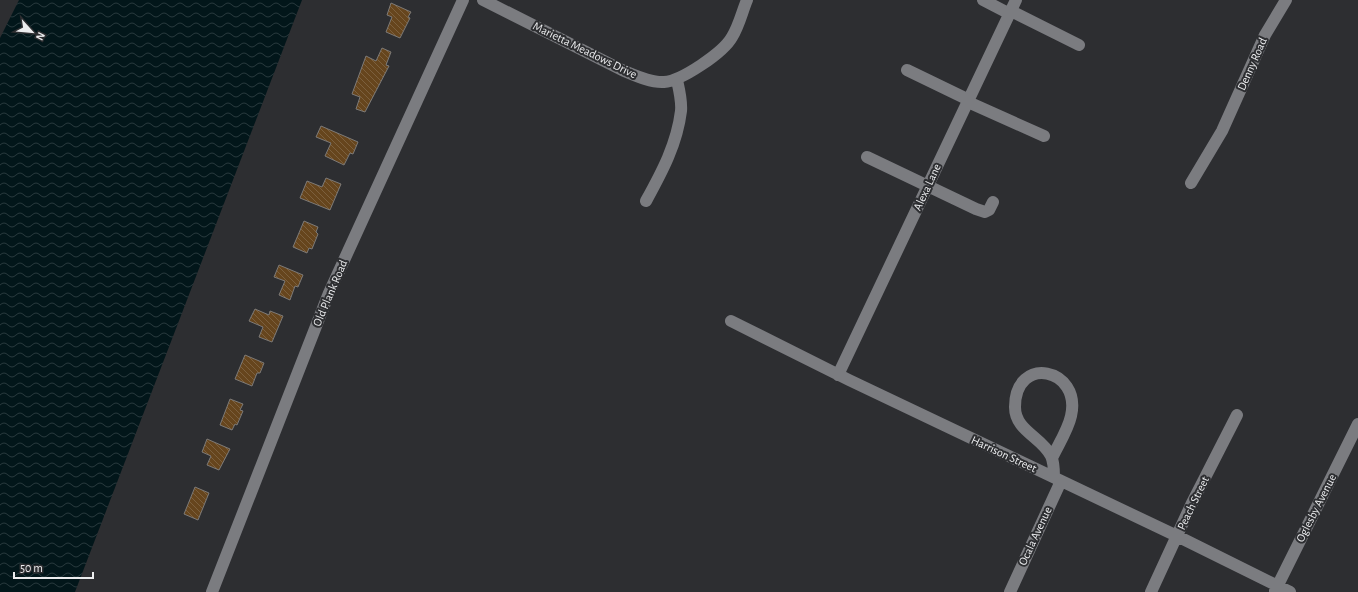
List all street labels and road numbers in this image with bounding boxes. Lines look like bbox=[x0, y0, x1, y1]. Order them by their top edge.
street label: Marietta Meadows Drive bbox=[531, 20, 639, 80]
street label: Denny Road bbox=[1235, 36, 1270, 93]
street label: Alexa Lane bbox=[911, 162, 943, 212]
street label: Old Plank Road bbox=[311, 258, 349, 328]
street label: Harrison Street bbox=[969, 434, 1039, 474]
street label: Oglesby Avenue bbox=[1294, 472, 1339, 544]
street label: Peach Street bbox=[1175, 474, 1211, 532]
street label: Ocala Avenue bbox=[1016, 505, 1054, 567]

